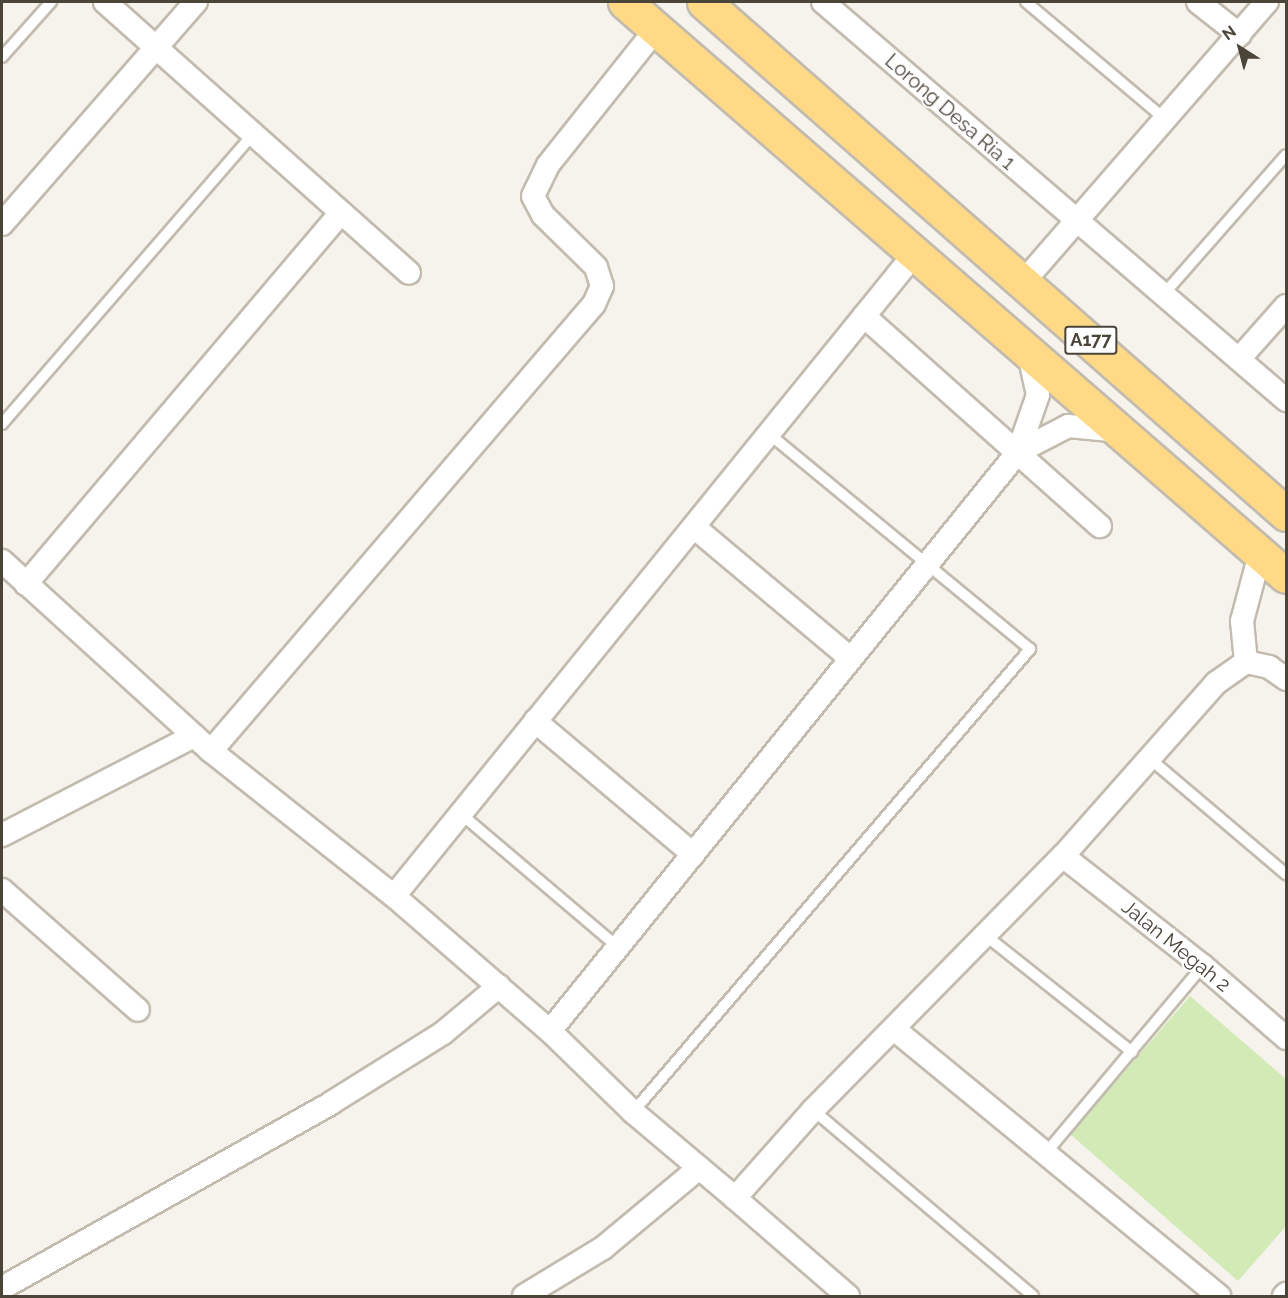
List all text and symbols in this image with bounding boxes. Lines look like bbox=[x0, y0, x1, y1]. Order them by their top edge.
north arrow bbox=[1210, 18, 1270, 78]
text: N bbox=[1219, 22, 1240, 44]
street label: Lorong Desa Ria 1 bbox=[880, 49, 1020, 175]
road number: A177 bbox=[1064, 325, 1118, 355]
street label: Jalan Megah 2 bbox=[1117, 895, 1235, 997]

